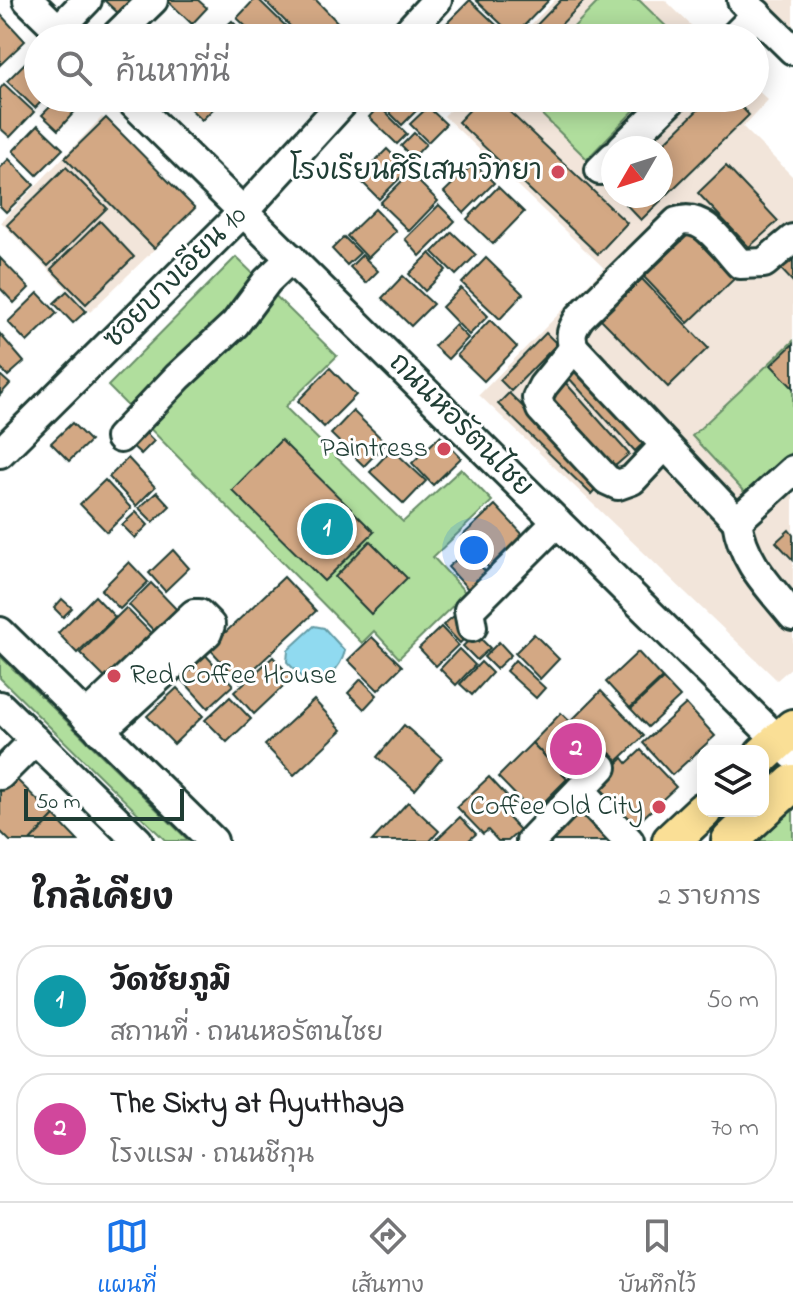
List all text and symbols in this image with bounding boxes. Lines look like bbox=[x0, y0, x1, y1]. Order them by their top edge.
search box bbox=[24, 24, 769, 112]
icon: search bbox=[52, 46, 96, 90]
text: ค้นหาที่นี่ bbox=[116, 52, 230, 96]
north arrow bbox=[601, 136, 673, 208]
place label: โรงเรียนศิริเสนาวิทยา bbox=[290, 150, 542, 193]
marker: โรงเรียนศิริเสนาวิทยา bbox=[549, 163, 567, 181]
street label: ซอยบางเอียน 10 bbox=[95, 197, 257, 359]
street label: ถนนหอรัตนไชย bbox=[378, 343, 543, 508]
place label: Paintress bbox=[320, 429, 428, 470]
marker: Paintress bbox=[435, 440, 453, 458]
pin: 1 bbox=[301, 499, 353, 559]
your location bbox=[454, 530, 494, 570]
place label: Red Coffee House bbox=[130, 656, 337, 697]
marker: Red Coffee House bbox=[105, 667, 123, 685]
pin: 2 bbox=[550, 719, 602, 779]
map controls bbox=[697, 745, 769, 817]
button: layers bbox=[697, 745, 769, 817]
scale bar bbox=[24, 785, 184, 821]
text: 50 m bbox=[36, 787, 81, 819]
place label: Coffee Old City bbox=[470, 787, 643, 828]
marker: Coffee Old City bbox=[650, 798, 668, 816]
text: ใกล้เคียง bbox=[32, 875, 174, 925]
text: 2 รายการ bbox=[658, 879, 761, 917]
text: วัดชัยภูมิ bbox=[110, 961, 231, 1005]
text: 1 bbox=[56, 982, 64, 1020]
text: 50 m bbox=[706, 982, 759, 1020]
text: สถานที่ · ถนนหอรัตนไชย bbox=[110, 1015, 383, 1053]
text: The Sixty at Ayutthaya bbox=[110, 1083, 404, 1127]
text: 2 bbox=[54, 1110, 66, 1148]
text: 70 m bbox=[710, 1110, 759, 1148]
text: โรงแรม · ถนนชีกุน bbox=[110, 1137, 314, 1175]
tab: แผนที่ bbox=[97, 1214, 157, 1303]
tab: เส้นทาง bbox=[351, 1214, 424, 1303]
tab: บันทึกไว้ bbox=[618, 1214, 696, 1303]

